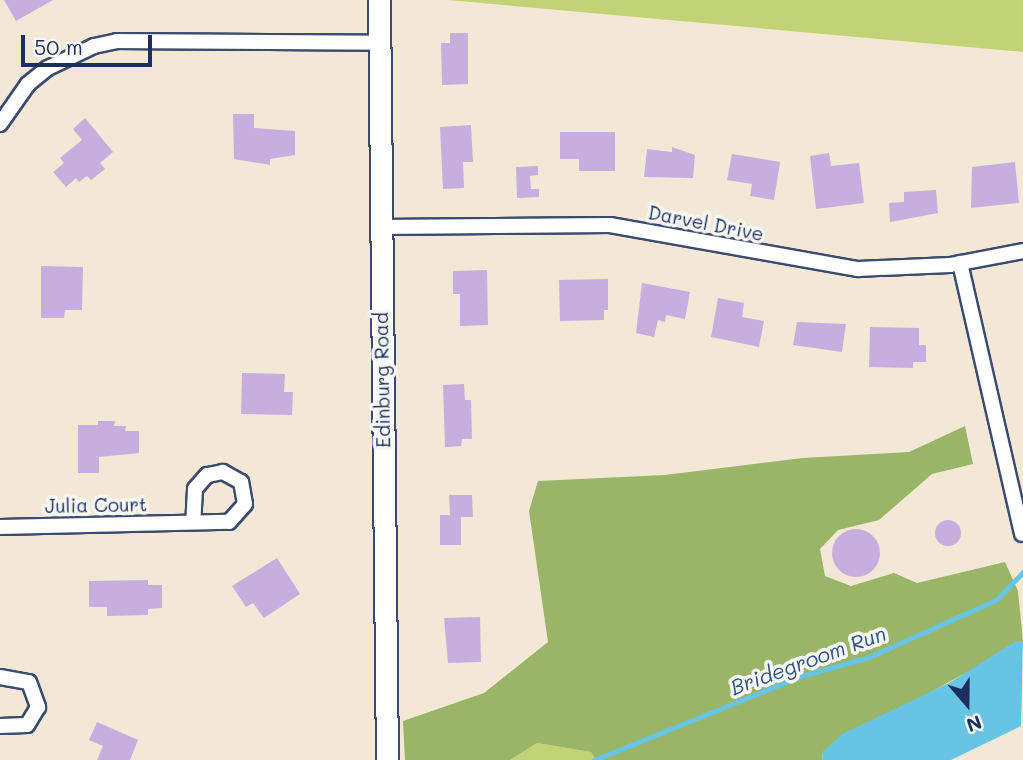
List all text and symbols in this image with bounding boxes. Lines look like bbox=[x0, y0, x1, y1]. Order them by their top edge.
scale bar bbox=[24, 21, 156, 65]
text: 50 m bbox=[34, 33, 83, 60]
street label: Darvel Drive bbox=[646, 201, 766, 245]
street label: Edinburg Road bbox=[369, 312, 395, 448]
street label: Julia Court bbox=[45, 493, 147, 517]
water label: Bridegroom Run bbox=[727, 620, 889, 700]
north arrow bbox=[932, 669, 1002, 739]
text: N bbox=[963, 710, 985, 738]

